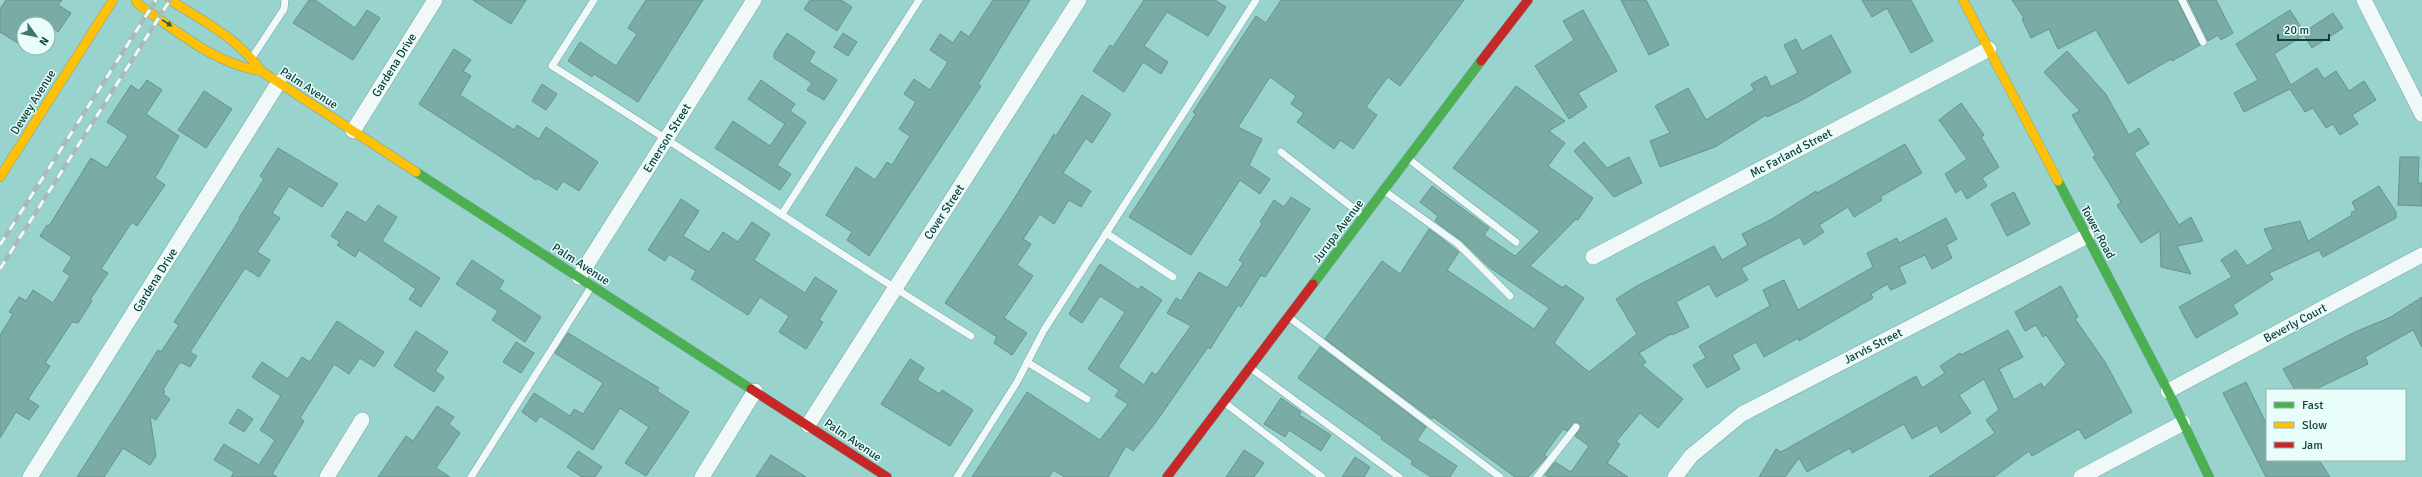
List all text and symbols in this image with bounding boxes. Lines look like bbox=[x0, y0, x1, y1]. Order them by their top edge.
north arrow bbox=[16, 16, 56, 56]
scale bar bbox=[2278, 16, 2329, 42]
one-way arrow bbox=[162, 19, 172, 27]
text: 20 m bbox=[2284, 23, 2309, 38]
street label: Gardena Drive bbox=[369, 31, 420, 100]
text: N bbox=[36, 34, 52, 48]
street label: Palm Avenue bbox=[277, 64, 340, 113]
street label: Dewey Avenue bbox=[8, 67, 59, 138]
street label: Emerson Street bbox=[640, 101, 695, 176]
street label: Mc Farland Street bbox=[1748, 126, 1835, 181]
street label: Cover Street bbox=[921, 182, 968, 243]
street label: Jurupa Avenue bbox=[1310, 197, 1367, 266]
street label: Tower Road bbox=[2077, 203, 2118, 261]
street label: Palm Avenue bbox=[549, 240, 612, 289]
street label: Gardena Drive bbox=[130, 246, 181, 315]
street label: Beverly Court bbox=[2261, 301, 2329, 346]
street label: Jarvis Street bbox=[1841, 325, 1905, 368]
legend bbox=[2266, 389, 2406, 461]
text: Fast bbox=[2302, 398, 2323, 413]
street label: Palm Avenue bbox=[821, 416, 884, 465]
text: Slow bbox=[2302, 418, 2327, 433]
text: Jam bbox=[2302, 438, 2323, 453]

